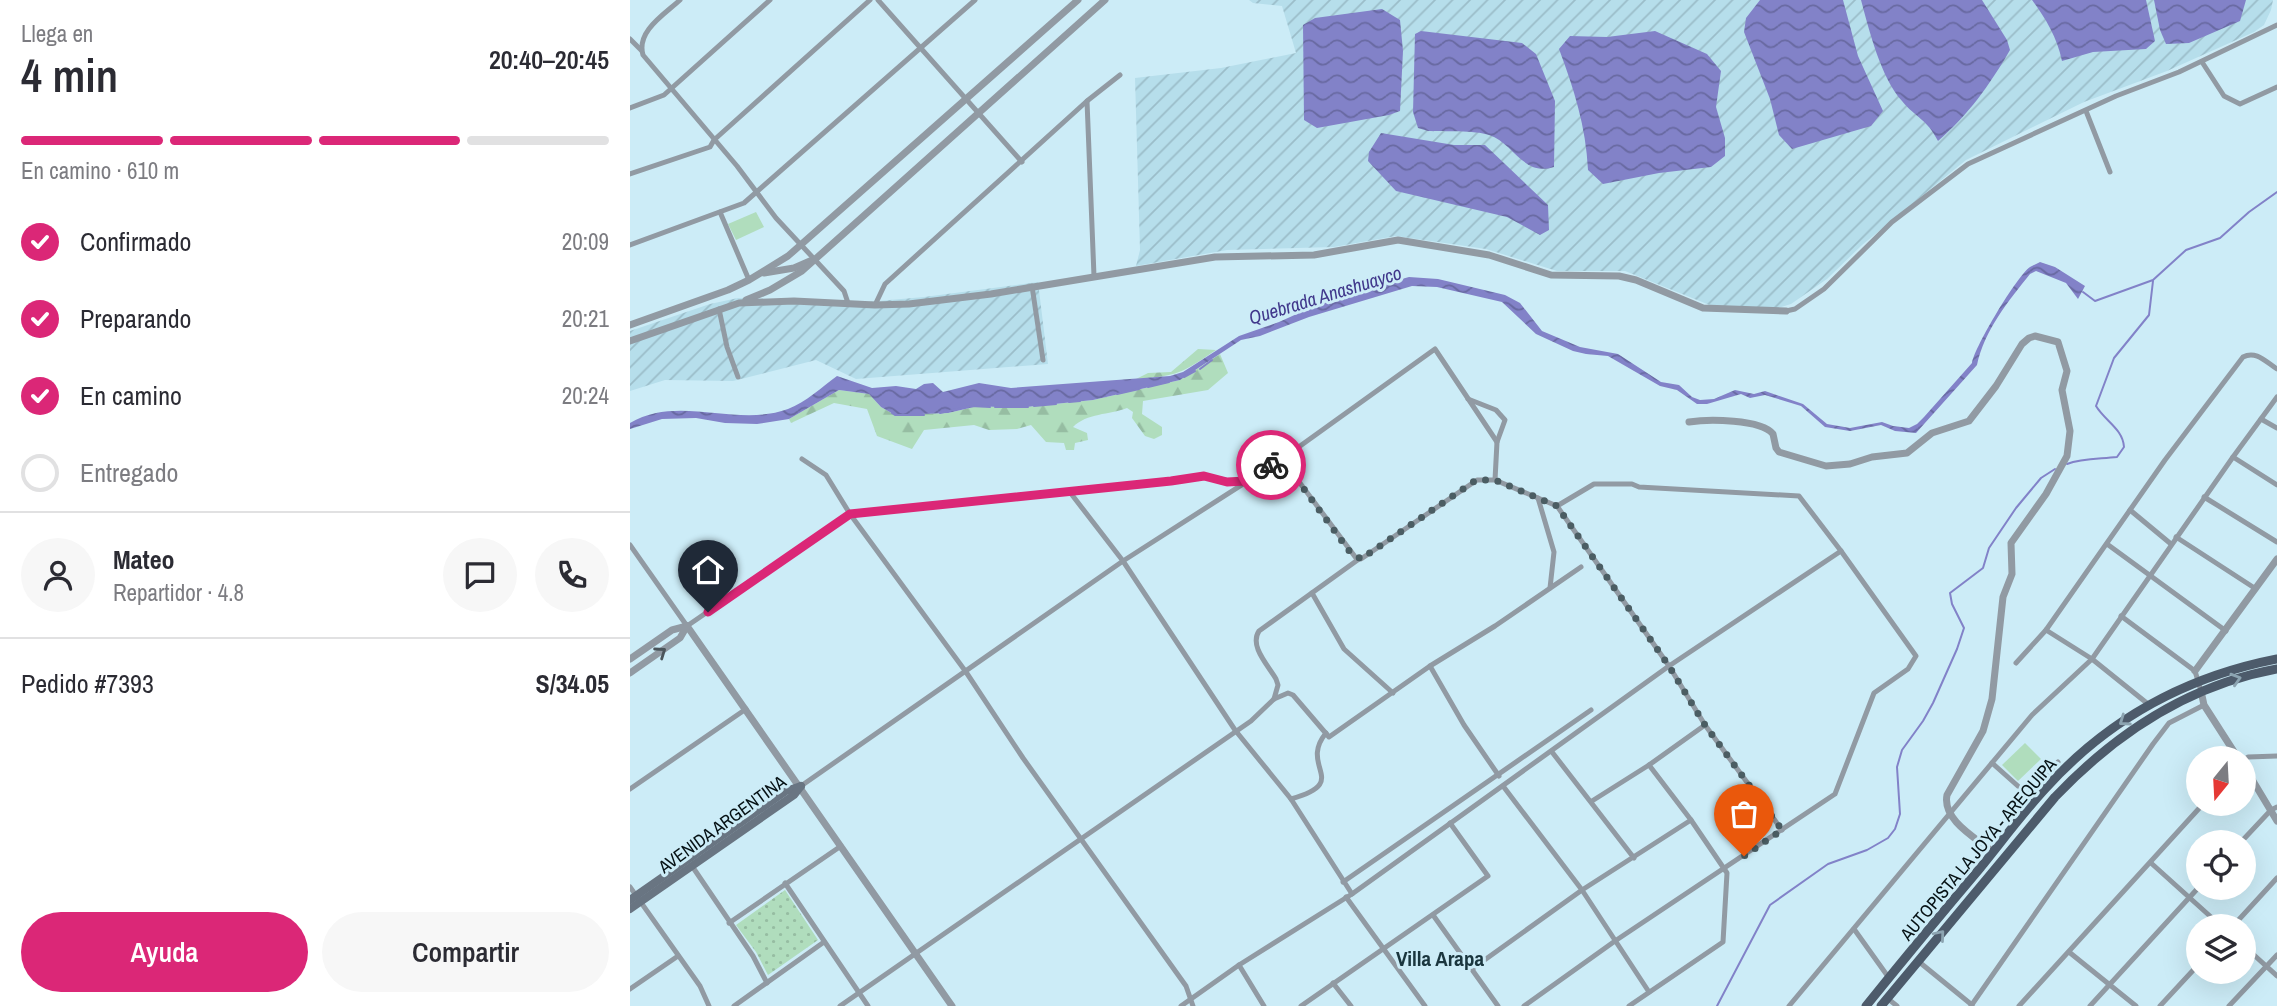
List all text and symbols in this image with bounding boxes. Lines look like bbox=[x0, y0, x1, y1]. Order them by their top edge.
text: Llega en bbox=[21, 18, 93, 49]
text: 20:40–20:45 bbox=[489, 42, 609, 77]
text: 4 min bbox=[21, 44, 118, 106]
text: En camino · 610 m bbox=[21, 155, 179, 186]
icon: check bbox=[21, 223, 59, 261]
text: Confirmado bbox=[80, 224, 191, 259]
text: 20:09 bbox=[562, 226, 609, 257]
water label: Quebrada Anashuayco bbox=[1245, 259, 1405, 331]
icon: check bbox=[21, 300, 59, 338]
text: Preparando bbox=[80, 301, 191, 336]
text: 20:21 bbox=[562, 303, 609, 334]
icon: check bbox=[21, 377, 59, 415]
text: En camino bbox=[80, 378, 182, 413]
text: 20:24 bbox=[562, 380, 609, 411]
courier bbox=[1236, 430, 1306, 500]
icon: bike bbox=[1252, 446, 1290, 484]
text: Entregado bbox=[80, 455, 178, 490]
button: person bbox=[21, 538, 95, 612]
button: chat bbox=[443, 538, 517, 612]
button: phone bbox=[535, 538, 609, 612]
pin bbox=[678, 540, 738, 612]
text: Mateo bbox=[113, 542, 175, 577]
icon: home bbox=[689, 551, 727, 589]
text: Repartidor · 4.8 bbox=[113, 577, 244, 608]
one-way arrow bbox=[653, 647, 666, 660]
text: Pedido #7393 bbox=[21, 666, 154, 701]
text: S/34.05 bbox=[535, 666, 609, 701]
one-way arrow bbox=[2230, 672, 2242, 687]
one-way arrow bbox=[2119, 713, 2132, 725]
north arrow bbox=[2186, 746, 2256, 816]
map controls bbox=[2186, 746, 2256, 984]
street label: AUTOPISTA LA JOYA - AREQUIPA bbox=[1893, 752, 2062, 946]
street label: AVENIDA ARGENTINA bbox=[652, 769, 791, 879]
pin bbox=[1714, 784, 1774, 856]
icon: bag bbox=[1725, 795, 1763, 833]
button: locate bbox=[2186, 830, 2256, 900]
button: Ayuda bbox=[21, 912, 308, 992]
button: Compartir bbox=[322, 912, 609, 992]
button: layers bbox=[2186, 914, 2256, 984]
one-way arrow bbox=[1932, 930, 1944, 943]
district label: Villa Arapa bbox=[1396, 944, 1484, 973]

